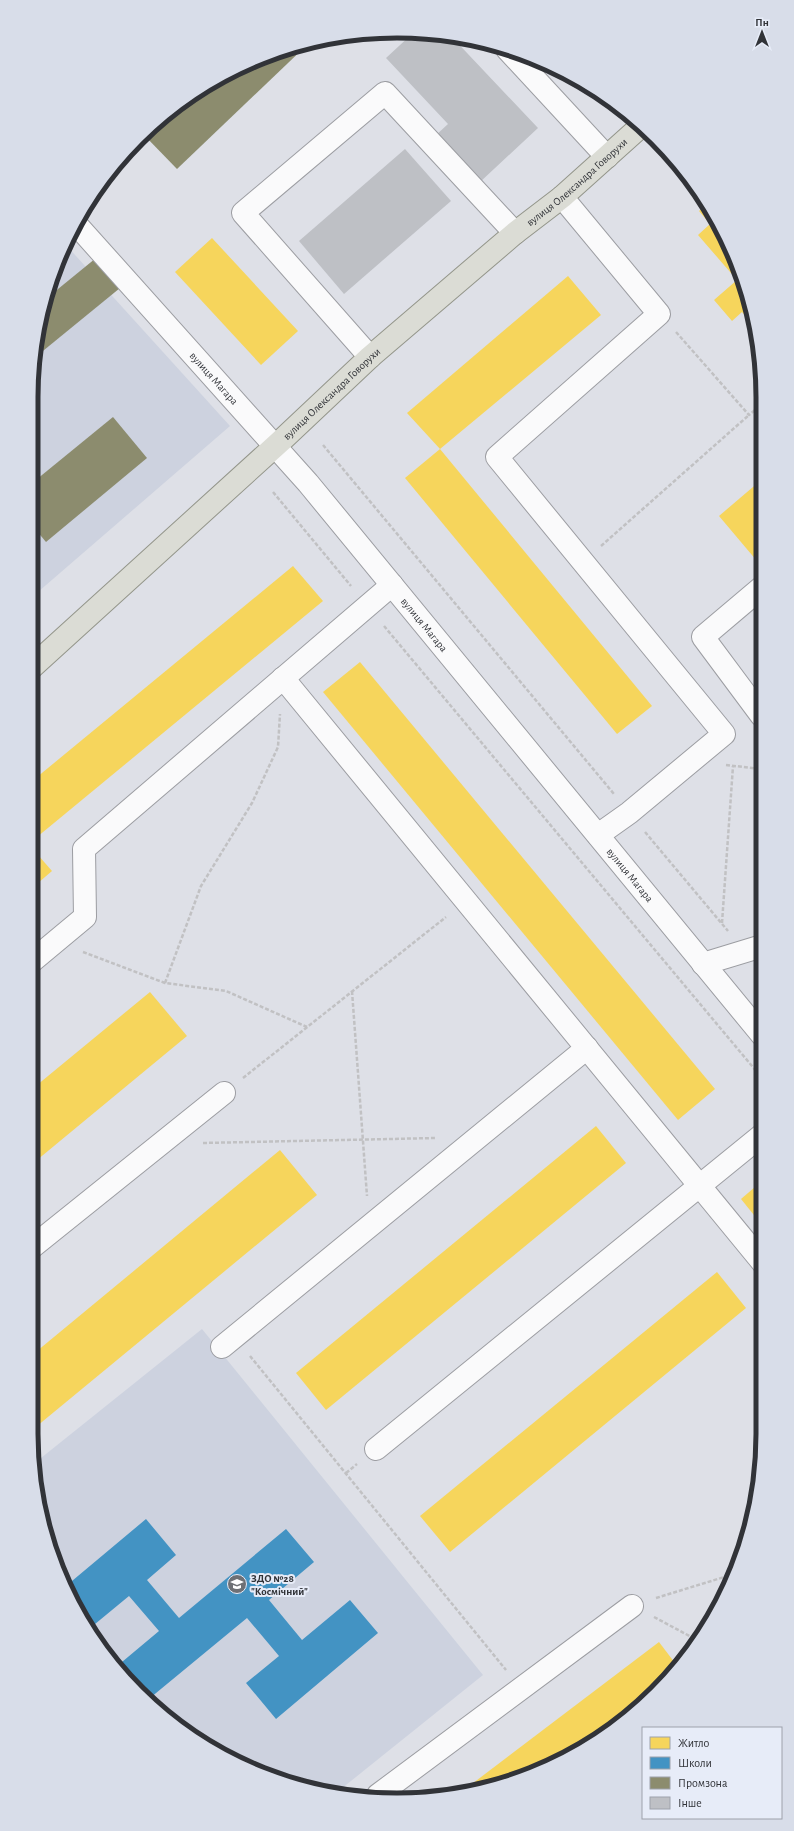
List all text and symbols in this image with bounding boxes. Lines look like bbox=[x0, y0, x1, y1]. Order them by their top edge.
north arrow bbox=[742, 12, 782, 52]
text: Пн bbox=[755, 17, 769, 28]
street label: вулиця Олександра Говорухи bbox=[524, 136, 629, 228]
street label: вулиця Олександра Говорухи bbox=[281, 345, 382, 442]
street label: вулиця Магара bbox=[188, 350, 240, 407]
street label: вулиця Магара bbox=[399, 595, 450, 654]
street label: вулиця Магара bbox=[605, 846, 656, 904]
school or university icon: ЗДО №28 "Космічний" bbox=[226, 1573, 248, 1595]
place label: ЗДО №28 "Космічний" bbox=[251, 1573, 308, 1597]
legend bbox=[642, 1727, 782, 1819]
text: Житло bbox=[678, 1737, 710, 1749]
text: Школи bbox=[678, 1757, 712, 1769]
text: Промзона bbox=[678, 1777, 728, 1789]
text: Інше bbox=[678, 1797, 702, 1809]

